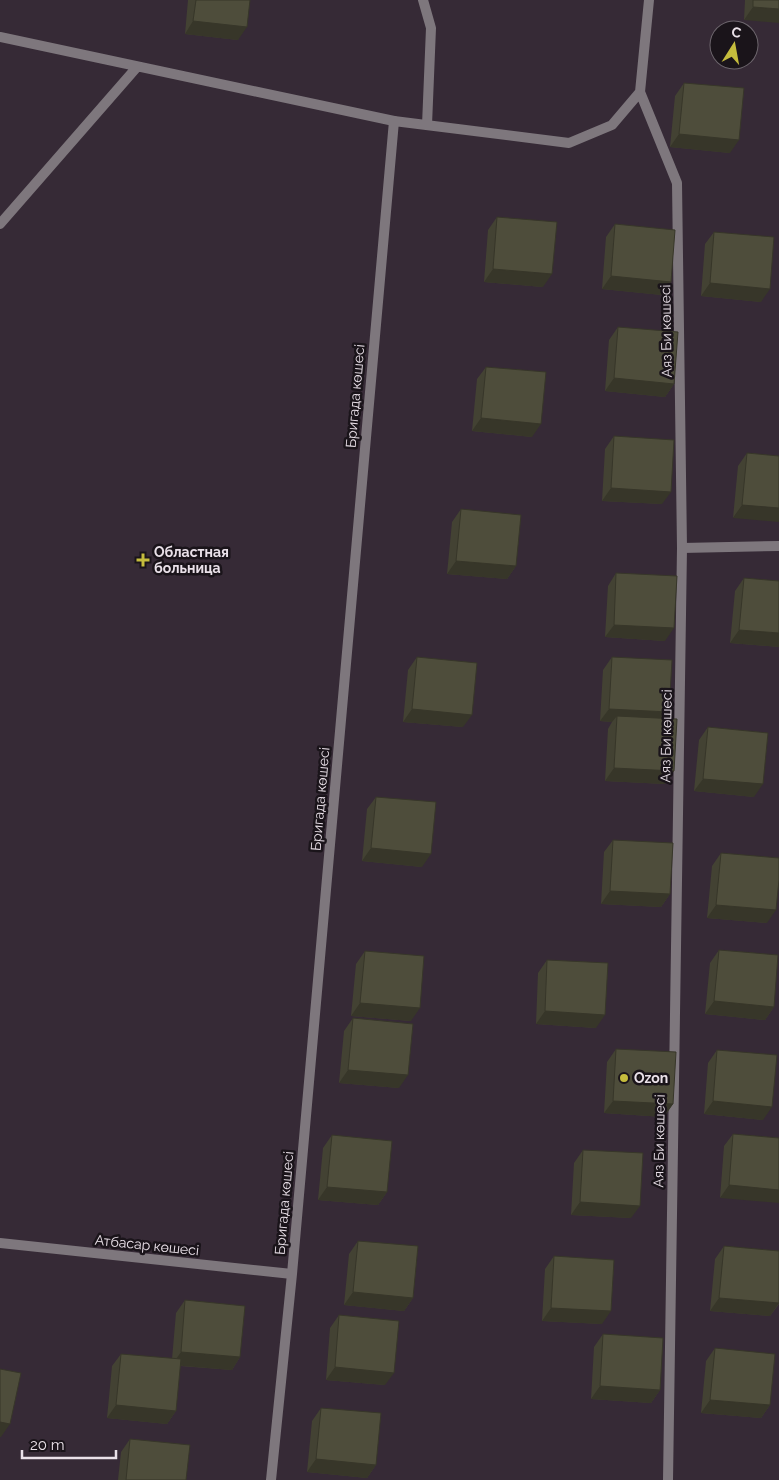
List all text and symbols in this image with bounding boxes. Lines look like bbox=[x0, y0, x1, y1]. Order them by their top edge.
north arrow bbox=[709, 20, 759, 70]
text: С bbox=[730, 23, 743, 41]
street label: Аяз Би көшесі bbox=[657, 284, 675, 378]
street label: Бригада көшесі bbox=[342, 343, 368, 449]
place label: Областная больница bbox=[154, 544, 229, 576]
marker: Областная больница bbox=[136, 553, 150, 567]
street label: Аяз Би көшесі bbox=[657, 689, 675, 783]
street label: Бригада көшесі bbox=[307, 746, 333, 852]
place label: Ozon bbox=[634, 1070, 668, 1086]
marker: Ozon bbox=[618, 1072, 630, 1084]
street label: Аяз Би көшесі bbox=[650, 1094, 668, 1188]
street label: Бригада көшесі bbox=[271, 1150, 297, 1256]
street label: Атбасар көшесі bbox=[94, 1232, 200, 1258]
scale bar bbox=[22, 1428, 116, 1460]
text: 20 m bbox=[30, 1436, 65, 1454]

